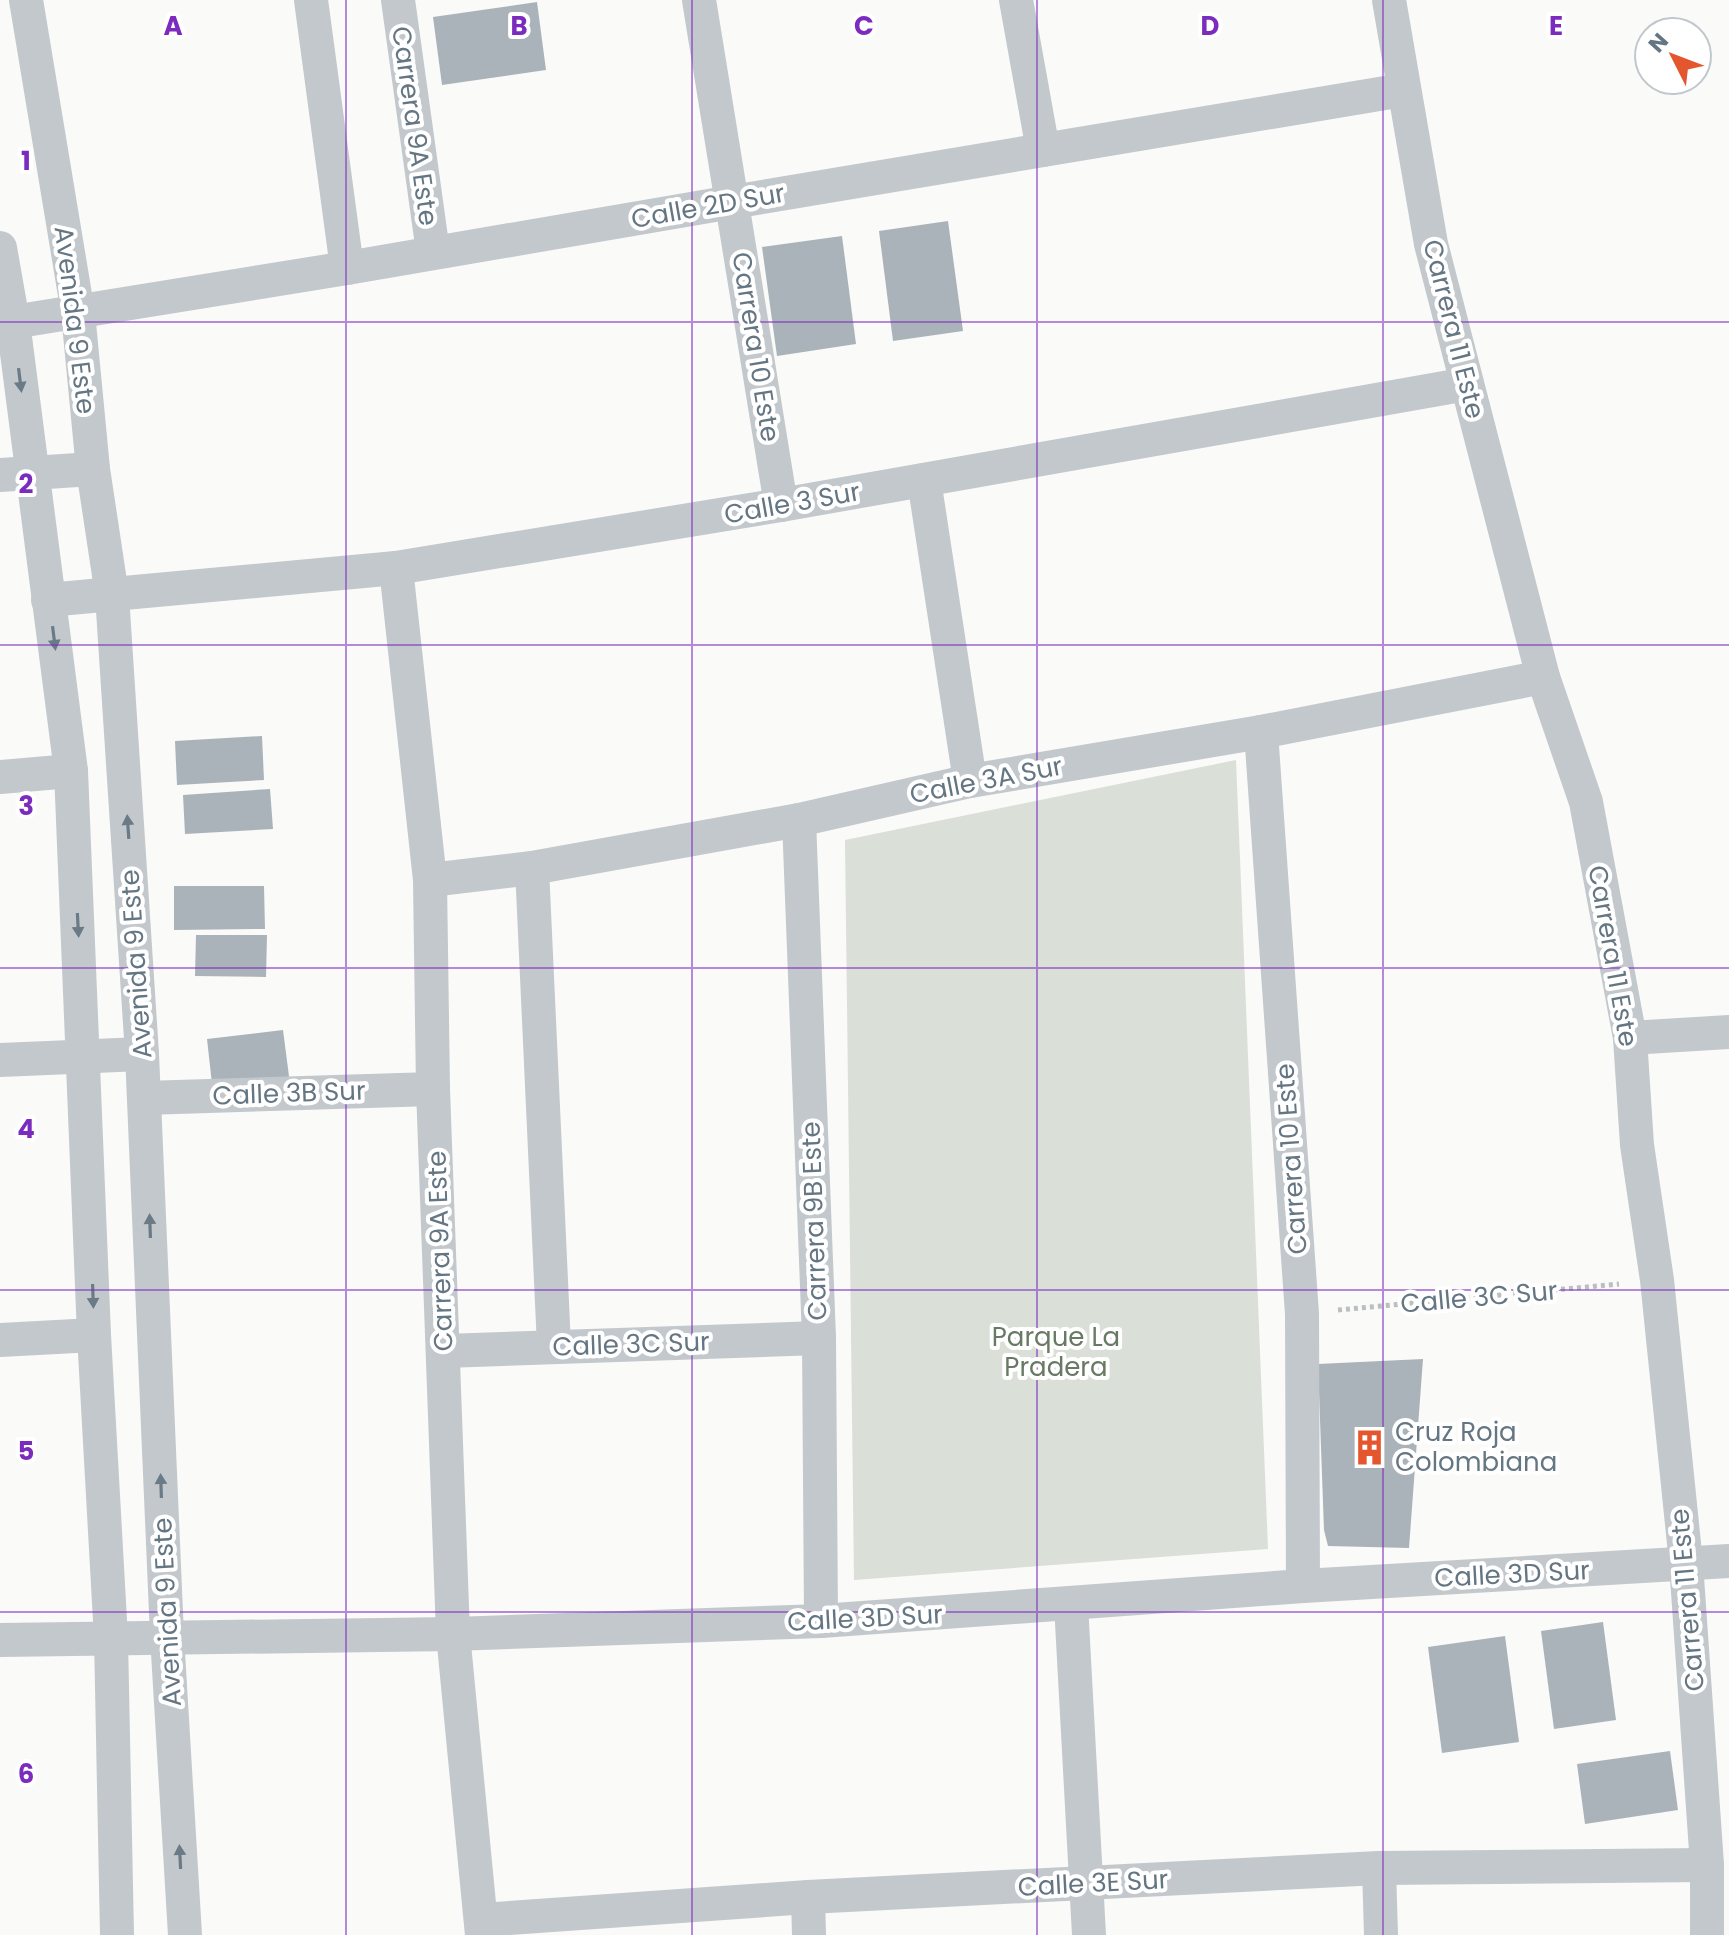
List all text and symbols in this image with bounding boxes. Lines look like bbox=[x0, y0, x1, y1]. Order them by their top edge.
text: A bbox=[163, 8, 183, 44]
text: B bbox=[510, 8, 528, 44]
text: C bbox=[854, 8, 874, 44]
text: D bbox=[1201, 8, 1220, 44]
text: E bbox=[1549, 8, 1563, 44]
north arrow bbox=[1633, 16, 1713, 96]
street label: Carrera 9A Este bbox=[383, 24, 447, 228]
text: N bbox=[1641, 26, 1676, 59]
text: 1 bbox=[21, 143, 31, 179]
street label: Calle 2D Sur bbox=[628, 175, 788, 237]
street label: Avenida 9 Este bbox=[46, 224, 104, 416]
street label: Carrera 11 Este bbox=[1414, 236, 1494, 422]
street label: Carrera 10 Este bbox=[723, 250, 789, 444]
one-way arrow bbox=[14, 368, 27, 393]
text: 2 bbox=[19, 466, 34, 502]
street label: Calle 3 Sur bbox=[721, 473, 863, 533]
one-way arrow bbox=[47, 626, 60, 651]
street label: Calle 3A Sur bbox=[907, 748, 1065, 812]
text: 3 bbox=[18, 788, 34, 824]
one-way arrow bbox=[121, 813, 134, 839]
street label: Carrera 11 Este bbox=[1579, 863, 1647, 1049]
street label: Avenida 9 Este bbox=[111, 868, 161, 1060]
one-way arrow bbox=[72, 913, 85, 938]
street label: Carrera 10 Este bbox=[1266, 1062, 1316, 1256]
street label: Calle 3B Sur bbox=[212, 1072, 366, 1114]
text: 4 bbox=[17, 1111, 35, 1147]
street label: Carrera 9B Este bbox=[793, 1121, 835, 1321]
street label: Carrera 9A Este bbox=[419, 1150, 461, 1352]
one-way arrow bbox=[143, 1213, 156, 1238]
street label: Calle 3C Sur bbox=[1399, 1272, 1559, 1322]
one-way arrow bbox=[87, 1284, 100, 1309]
park label: Parque La Pradera bbox=[992, 1319, 1120, 1385]
street label: Calle 3C Sur bbox=[552, 1323, 710, 1365]
place label: Cruz Roja Colombiana bbox=[1395, 1414, 1557, 1480]
building icon: Cruz Roja Colombiana bbox=[1350, 1428, 1388, 1466]
text: 5 bbox=[18, 1433, 34, 1469]
one-way arrow bbox=[154, 1473, 167, 1498]
street label: Carrera 11 Este bbox=[1661, 1507, 1713, 1693]
street label: Avenida 9 Este bbox=[144, 1517, 190, 1707]
street label: Calle 3D Sur bbox=[1433, 1552, 1591, 1596]
street label: Calle 3D Sur bbox=[786, 1596, 944, 1640]
text: 6 bbox=[18, 1756, 34, 1792]
one-way arrow bbox=[173, 1844, 186, 1869]
street label: Calle 3E Sur bbox=[1017, 1861, 1169, 1905]

